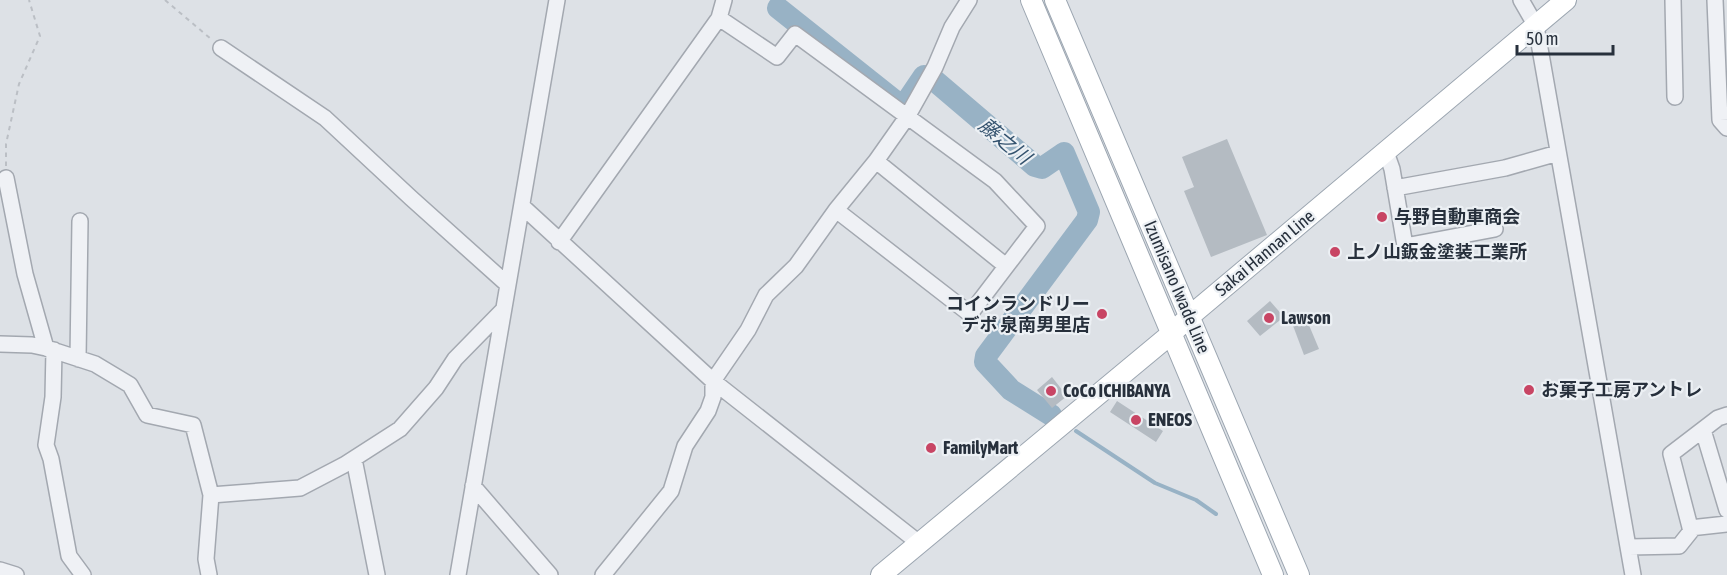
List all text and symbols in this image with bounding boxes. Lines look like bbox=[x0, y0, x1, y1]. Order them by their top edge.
scale bar bbox=[1517, 18, 1613, 56]
text: 50 m bbox=[1526, 28, 1558, 49]
water label: 藤之川 bbox=[975, 113, 1037, 170]
street label: Sakai Hannan Line bbox=[1211, 205, 1318, 300]
place label: 与野自動車商会 bbox=[1394, 206, 1520, 227]
marker: 与野自動車商会 bbox=[1375, 210, 1389, 224]
street label: Izumisano Iwade Line bbox=[1140, 217, 1215, 356]
place label: 上ノ山鈑金塗装工業所 bbox=[1347, 241, 1527, 262]
marker: 上ノ山鈑金塗装工業所 bbox=[1328, 245, 1342, 259]
place label: コインランドリー デポ 泉南男里店 bbox=[946, 293, 1090, 335]
marker: コインランドリー デポ 泉南男里店 bbox=[1095, 307, 1109, 321]
place label: Lawson bbox=[1281, 307, 1331, 328]
marker: Lawson bbox=[1262, 311, 1276, 325]
place label: お菓子工房アントレ bbox=[1541, 379, 1702, 400]
place label: CoCo ICHIBANYA bbox=[1063, 380, 1170, 401]
marker: お菓子工房アントレ bbox=[1522, 383, 1536, 397]
marker: CoCo ICHIBANYA bbox=[1044, 384, 1058, 398]
place label: ENEOS bbox=[1148, 409, 1192, 430]
marker: ENEOS bbox=[1129, 413, 1143, 427]
place label: FamilyMart bbox=[943, 437, 1019, 458]
marker: FamilyMart bbox=[924, 441, 938, 455]

